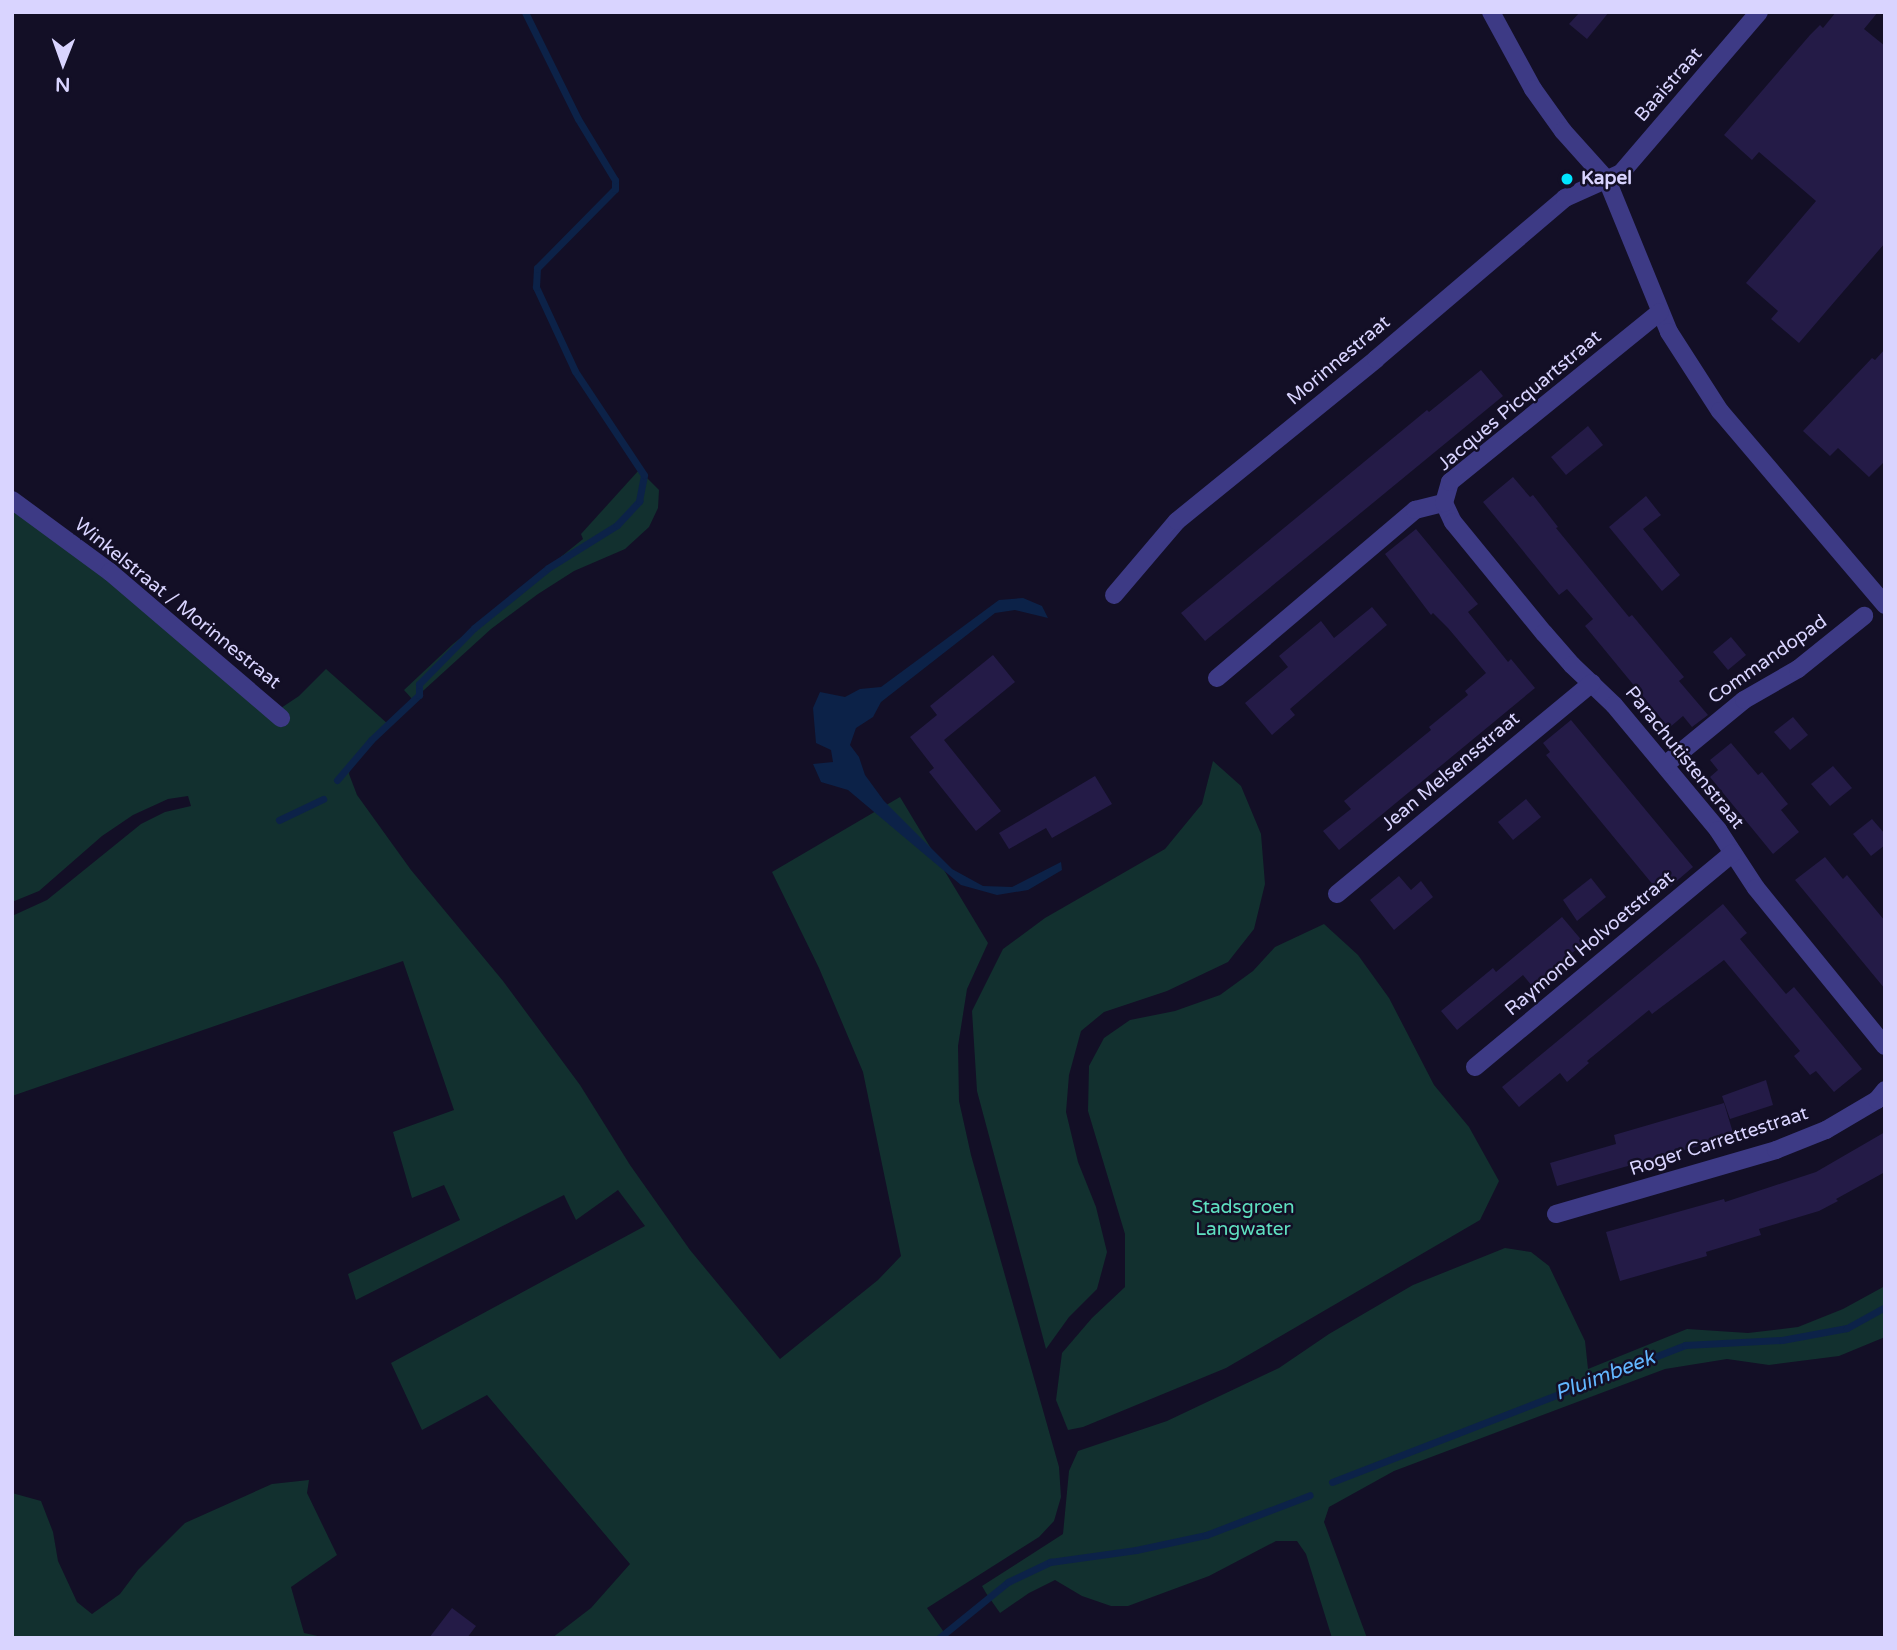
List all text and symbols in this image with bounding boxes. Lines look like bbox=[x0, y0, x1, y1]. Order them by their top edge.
north arrow bbox=[28, 28, 98, 98]
street label: Baaistraat bbox=[1630, 43, 1708, 127]
text: N bbox=[55, 73, 70, 95]
place label: Kapel bbox=[1581, 168, 1632, 190]
marker: Kapel bbox=[1559, 171, 1575, 187]
street label: Morinnestraat bbox=[1283, 311, 1395, 411]
street label: Jacques Picquartstraat bbox=[1434, 326, 1606, 476]
street label: Winkelstraat / Morinnestraat bbox=[69, 514, 285, 694]
street label: Commandopad bbox=[1704, 611, 1832, 709]
street label: Parachutistenstraat bbox=[1620, 682, 1748, 834]
street label: Jean Melsensstraat bbox=[1377, 708, 1525, 836]
street label: Raymond Holvoetstraat bbox=[1501, 867, 1679, 1021]
street label: Roger Carrettestraat bbox=[1627, 1102, 1811, 1182]
park label: Stadsgroen Langwater bbox=[1191, 1197, 1295, 1241]
water label: Pluimbeek bbox=[1551, 1345, 1659, 1407]

